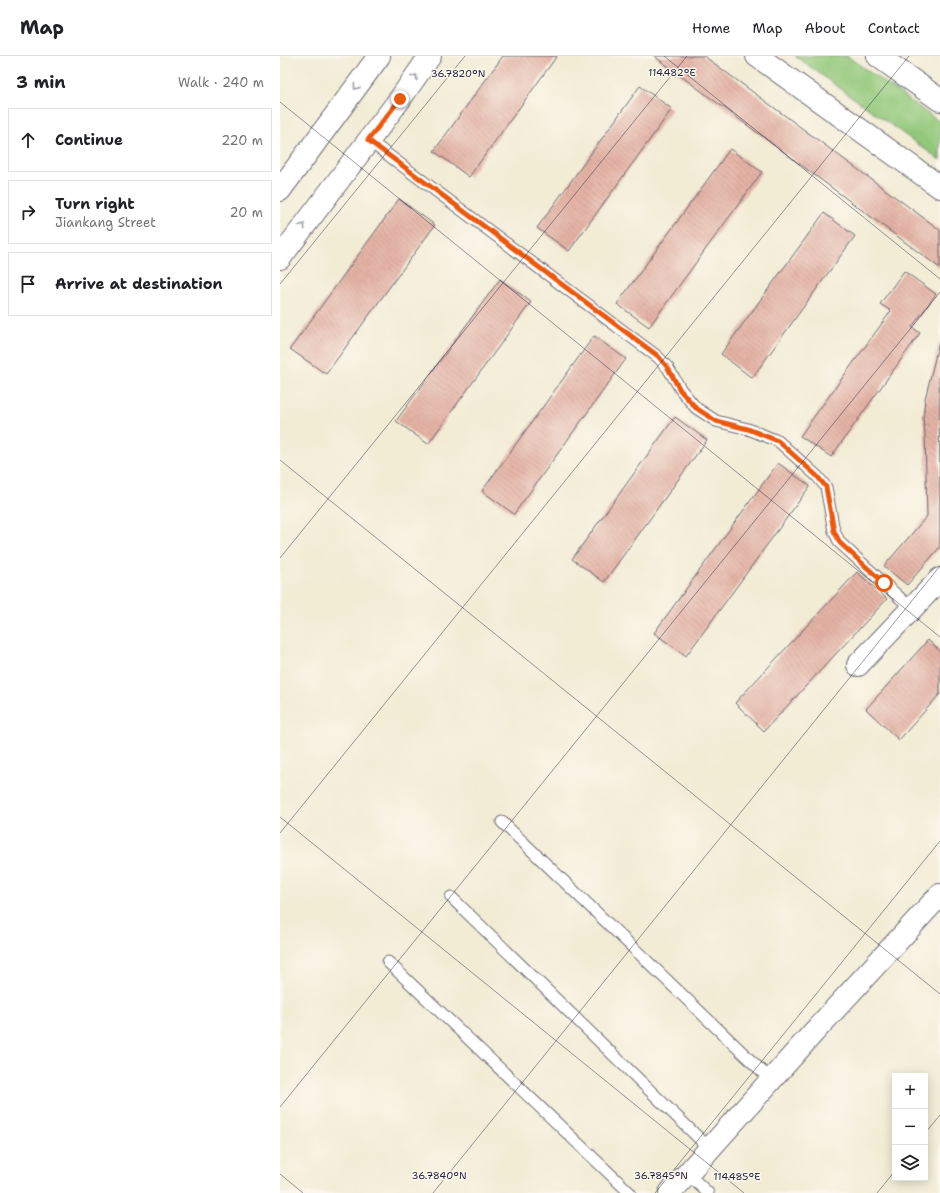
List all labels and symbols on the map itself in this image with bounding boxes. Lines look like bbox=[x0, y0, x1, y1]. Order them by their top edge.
text: 114.482°E bbox=[648, 66, 696, 79]
text: 36.7820°N bbox=[431, 67, 485, 80]
one-way arrow bbox=[410, 75, 417, 82]
one-way arrow bbox=[353, 83, 360, 90]
route end bbox=[391, 90, 409, 108]
one-way arrow bbox=[299, 224, 306, 231]
route start bbox=[875, 574, 893, 592]
text: 36.7840°N bbox=[411, 1169, 467, 1182]
text: 36.7845°N bbox=[634, 1169, 688, 1182]
text: 114.485°E bbox=[714, 1170, 760, 1183]

